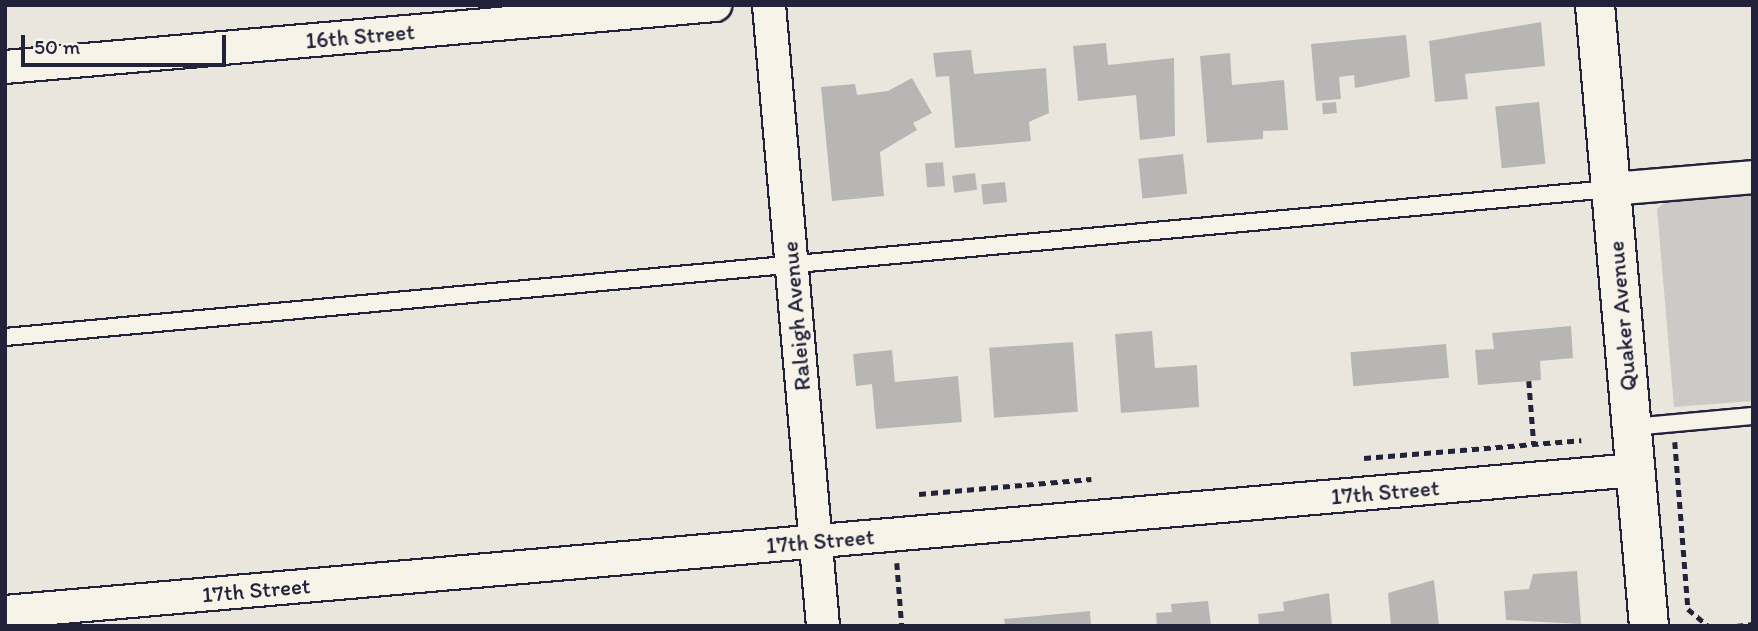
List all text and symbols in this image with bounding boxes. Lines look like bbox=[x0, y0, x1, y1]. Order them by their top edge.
street label: 16th Street bbox=[304, 17, 416, 55]
scale bar bbox=[24, 21, 229, 65]
text: 50 m bbox=[34, 34, 80, 59]
street label: Raleigh Avenue bbox=[776, 240, 816, 392]
street label: Quaker Avenue bbox=[1602, 240, 1642, 392]
street label: 17th Street bbox=[1330, 474, 1440, 510]
street label: 17th Street bbox=[765, 523, 875, 559]
street label: 17th Street bbox=[201, 572, 311, 608]

